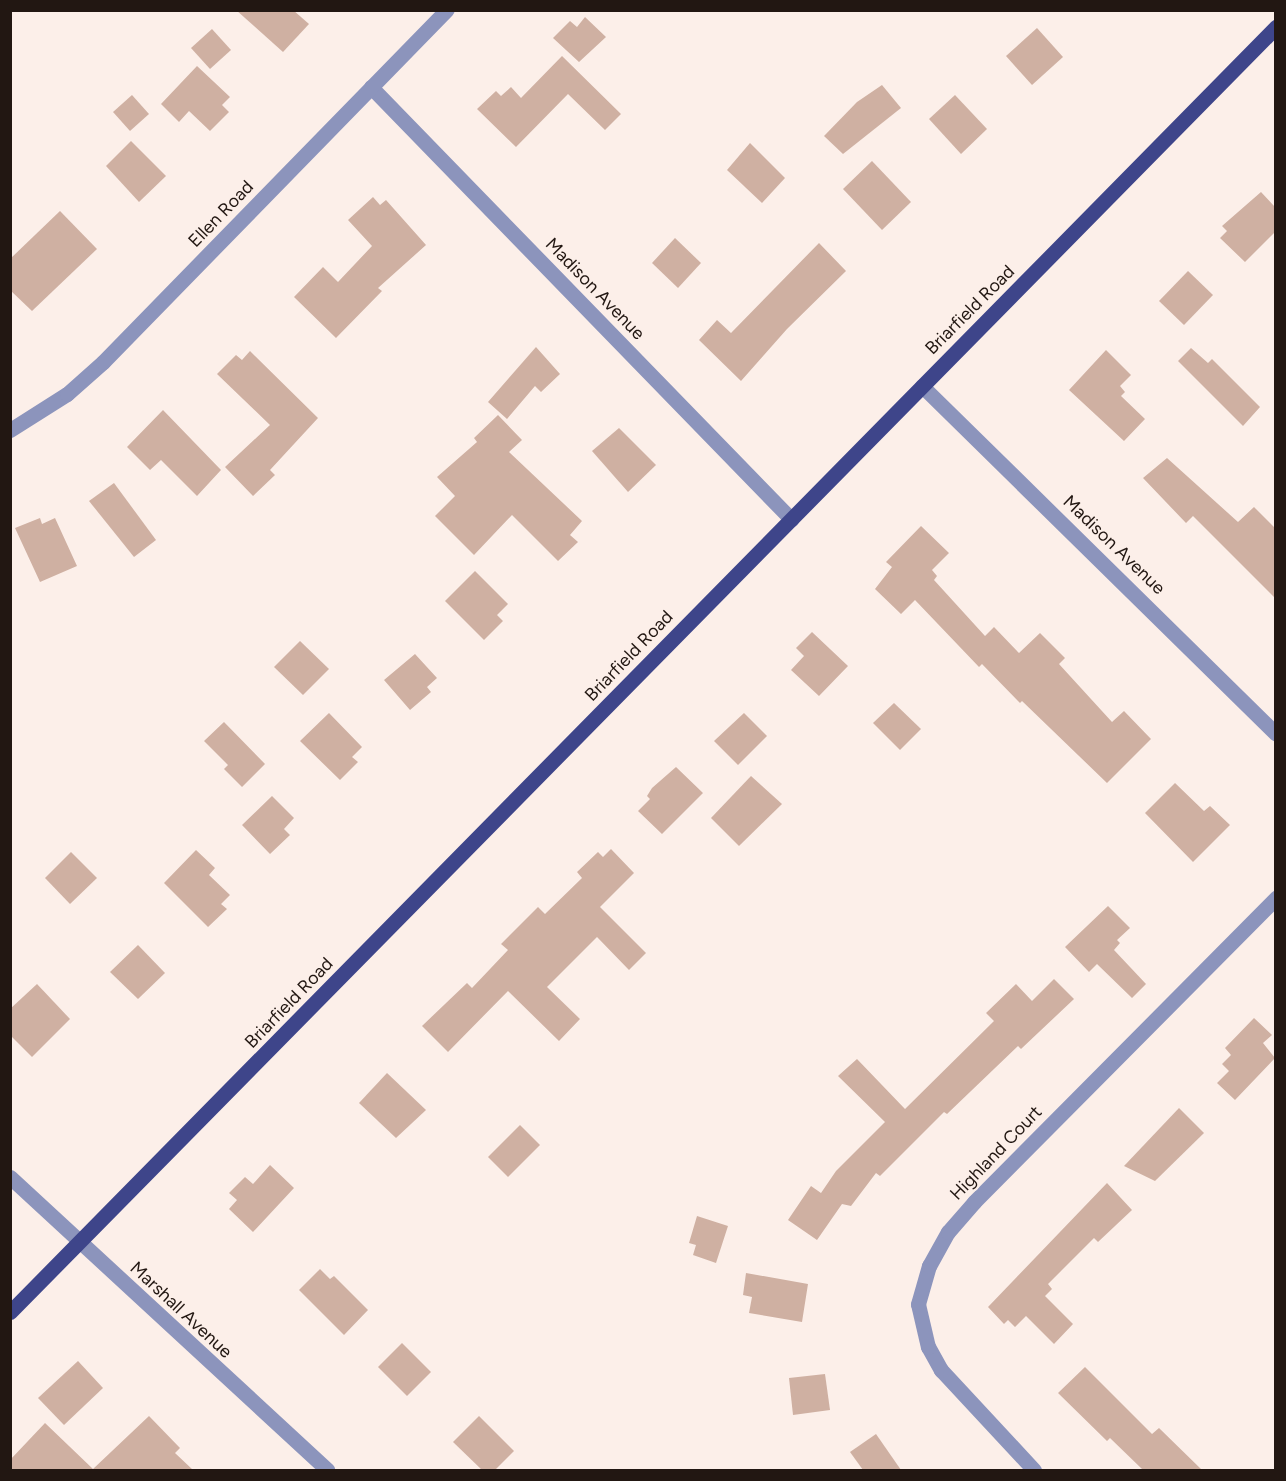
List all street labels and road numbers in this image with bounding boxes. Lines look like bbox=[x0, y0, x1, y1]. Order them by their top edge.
street label: Ellen Road bbox=[184, 176, 258, 252]
street label: Madison Avenue bbox=[541, 234, 649, 344]
street label: Briarfield Road bbox=[921, 261, 1019, 359]
street label: Madison Avenue bbox=[1059, 491, 1169, 599]
street label: Briarfield Road bbox=[580, 606, 678, 706]
street label: Briarfield Road bbox=[240, 953, 338, 1053]
street label: Highland Court bbox=[946, 1101, 1046, 1205]
street label: Marshall Avenue bbox=[126, 1257, 236, 1363]

